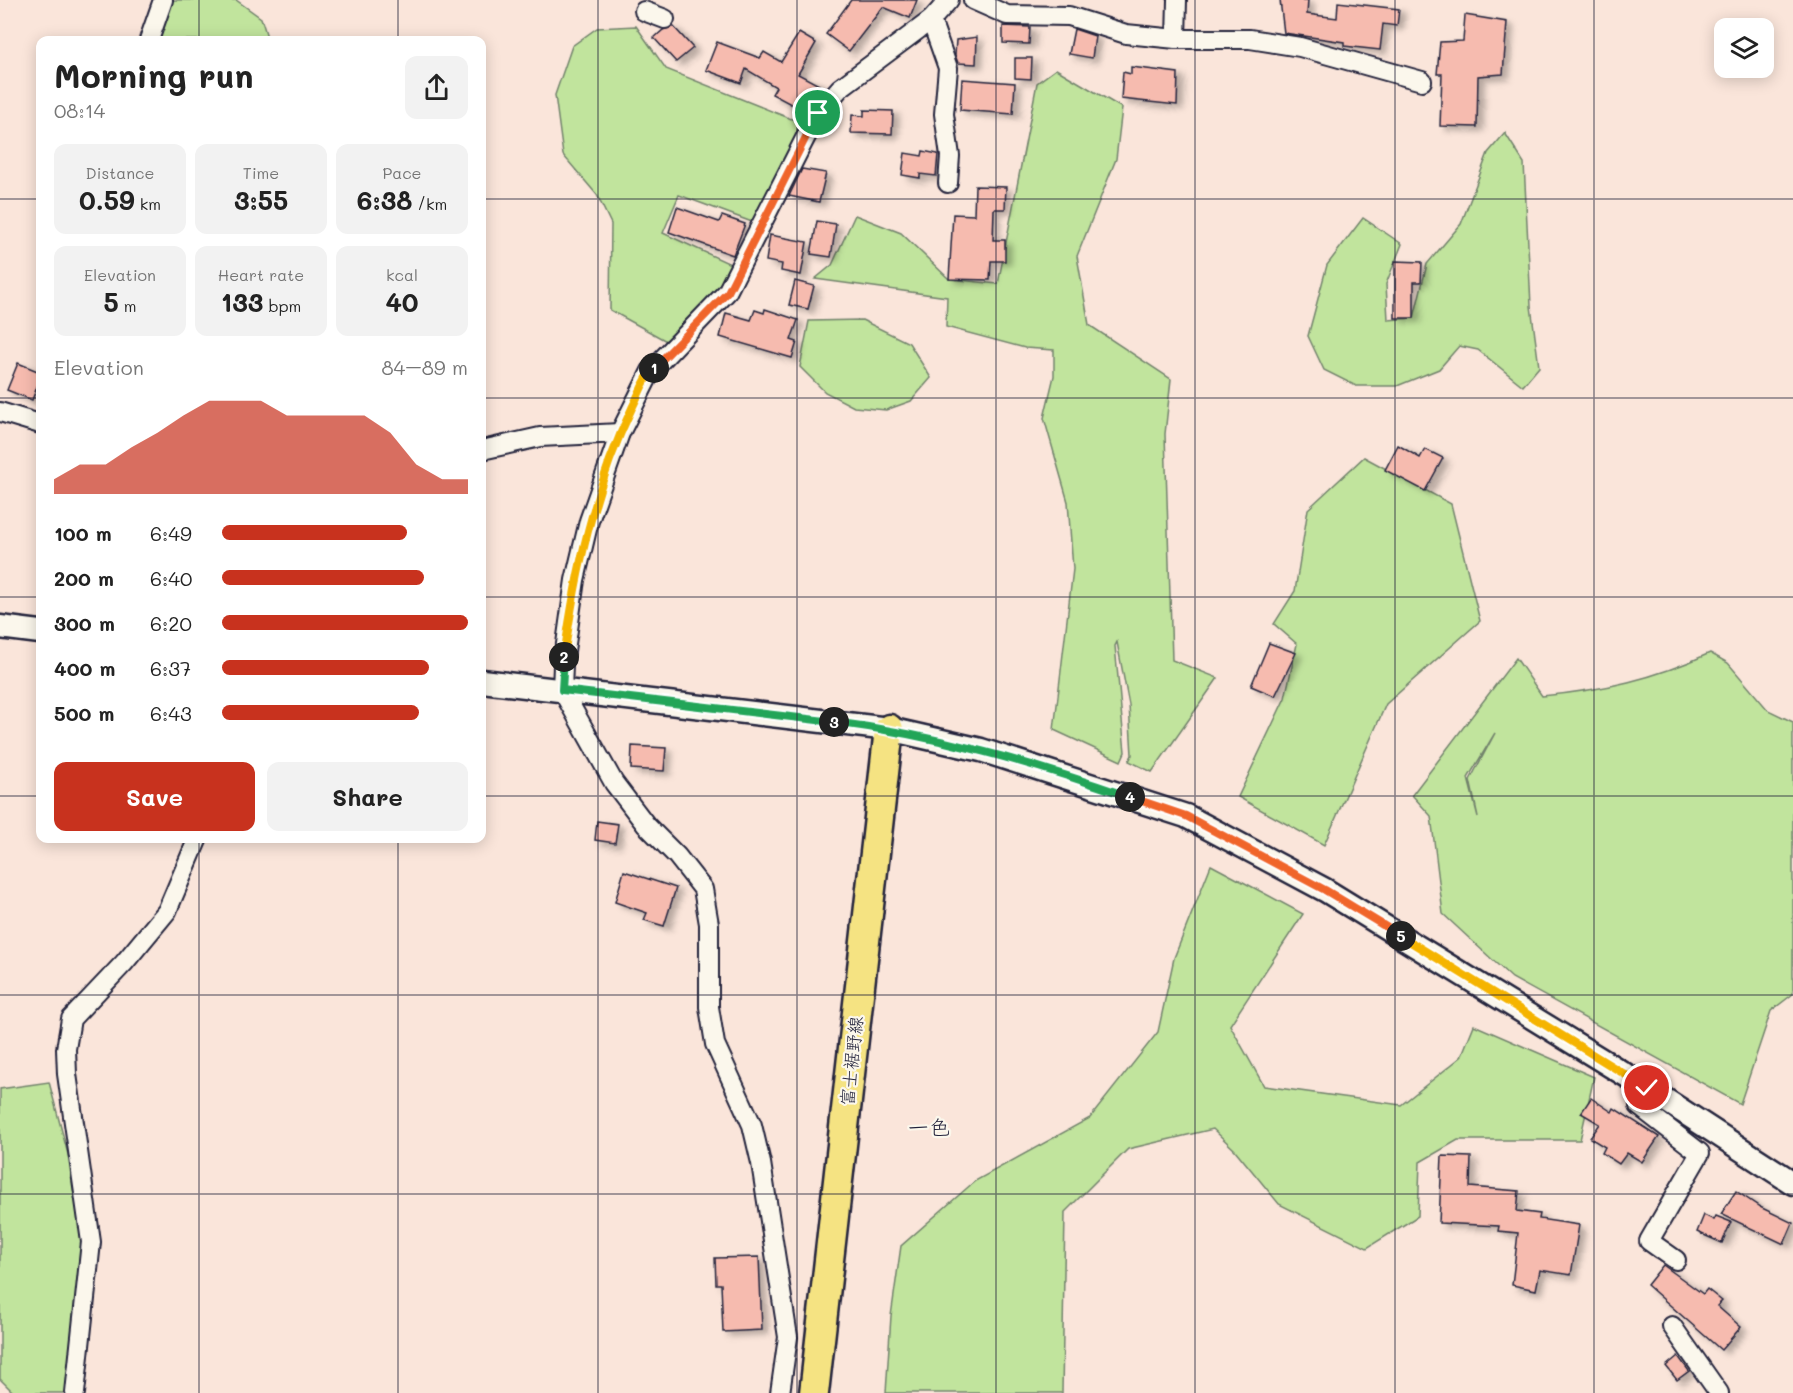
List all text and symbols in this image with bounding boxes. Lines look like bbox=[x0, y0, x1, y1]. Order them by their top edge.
map controls bbox=[1714, 18, 1774, 78]
button: layers bbox=[1714, 18, 1774, 78]
text: Morning run bbox=[54, 53, 254, 96]
button: share bbox=[405, 56, 468, 119]
pin bbox=[792, 87, 843, 138]
icon: arrive bbox=[801, 96, 834, 129]
text: 08:14 bbox=[54, 97, 105, 123]
text: Distance bbox=[86, 162, 154, 183]
text: Time bbox=[243, 162, 279, 183]
text: Pace bbox=[382, 162, 422, 183]
text: 0.59 bbox=[79, 183, 135, 217]
text: 3:55 bbox=[234, 183, 288, 217]
text: 6:38 bbox=[357, 183, 412, 217]
text: km bbox=[135, 193, 161, 214]
text: /km bbox=[412, 193, 447, 214]
text: Elevation bbox=[84, 264, 156, 285]
text: Heart rate bbox=[218, 264, 304, 285]
text: kcal bbox=[386, 264, 418, 285]
text: 5 bbox=[103, 285, 119, 319]
text: 133 bbox=[221, 285, 263, 319]
text: 40 bbox=[385, 285, 419, 319]
text: m bbox=[119, 295, 137, 316]
text: bpm bbox=[263, 295, 301, 316]
pin: 1 bbox=[639, 353, 669, 383]
text: Elevation bbox=[54, 354, 144, 380]
text: 84–89 m bbox=[382, 354, 468, 380]
text: 1 bbox=[650, 357, 658, 378]
text: 100 m bbox=[54, 520, 112, 546]
text: 6:49 bbox=[150, 520, 192, 546]
text: 200 m bbox=[54, 565, 114, 591]
text: 6:40 bbox=[150, 565, 192, 591]
text: 300 m bbox=[54, 610, 115, 636]
text: 6:20 bbox=[150, 610, 192, 636]
pin: 2 bbox=[549, 642, 579, 672]
text: 2 bbox=[560, 646, 568, 667]
text: 400 m bbox=[54, 655, 115, 681]
text: 6:37 bbox=[150, 655, 191, 681]
text: 500 m bbox=[54, 700, 114, 726]
text: 6:43 bbox=[150, 700, 192, 726]
pin: 3 bbox=[819, 707, 849, 737]
text: 3 bbox=[829, 711, 839, 732]
button: Save bbox=[54, 762, 255, 831]
button: Share bbox=[267, 762, 468, 831]
pin: 4 bbox=[1115, 782, 1145, 812]
text: 4 bbox=[1125, 786, 1135, 807]
pin: 5 bbox=[1386, 921, 1416, 951]
text: 5 bbox=[1396, 925, 1406, 946]
street label: 富士裾野線 bbox=[834, 1015, 868, 1107]
pin bbox=[1621, 1062, 1672, 1113]
icon: check bbox=[1630, 1071, 1663, 1104]
district label: 一色 bbox=[908, 1113, 950, 1140]

